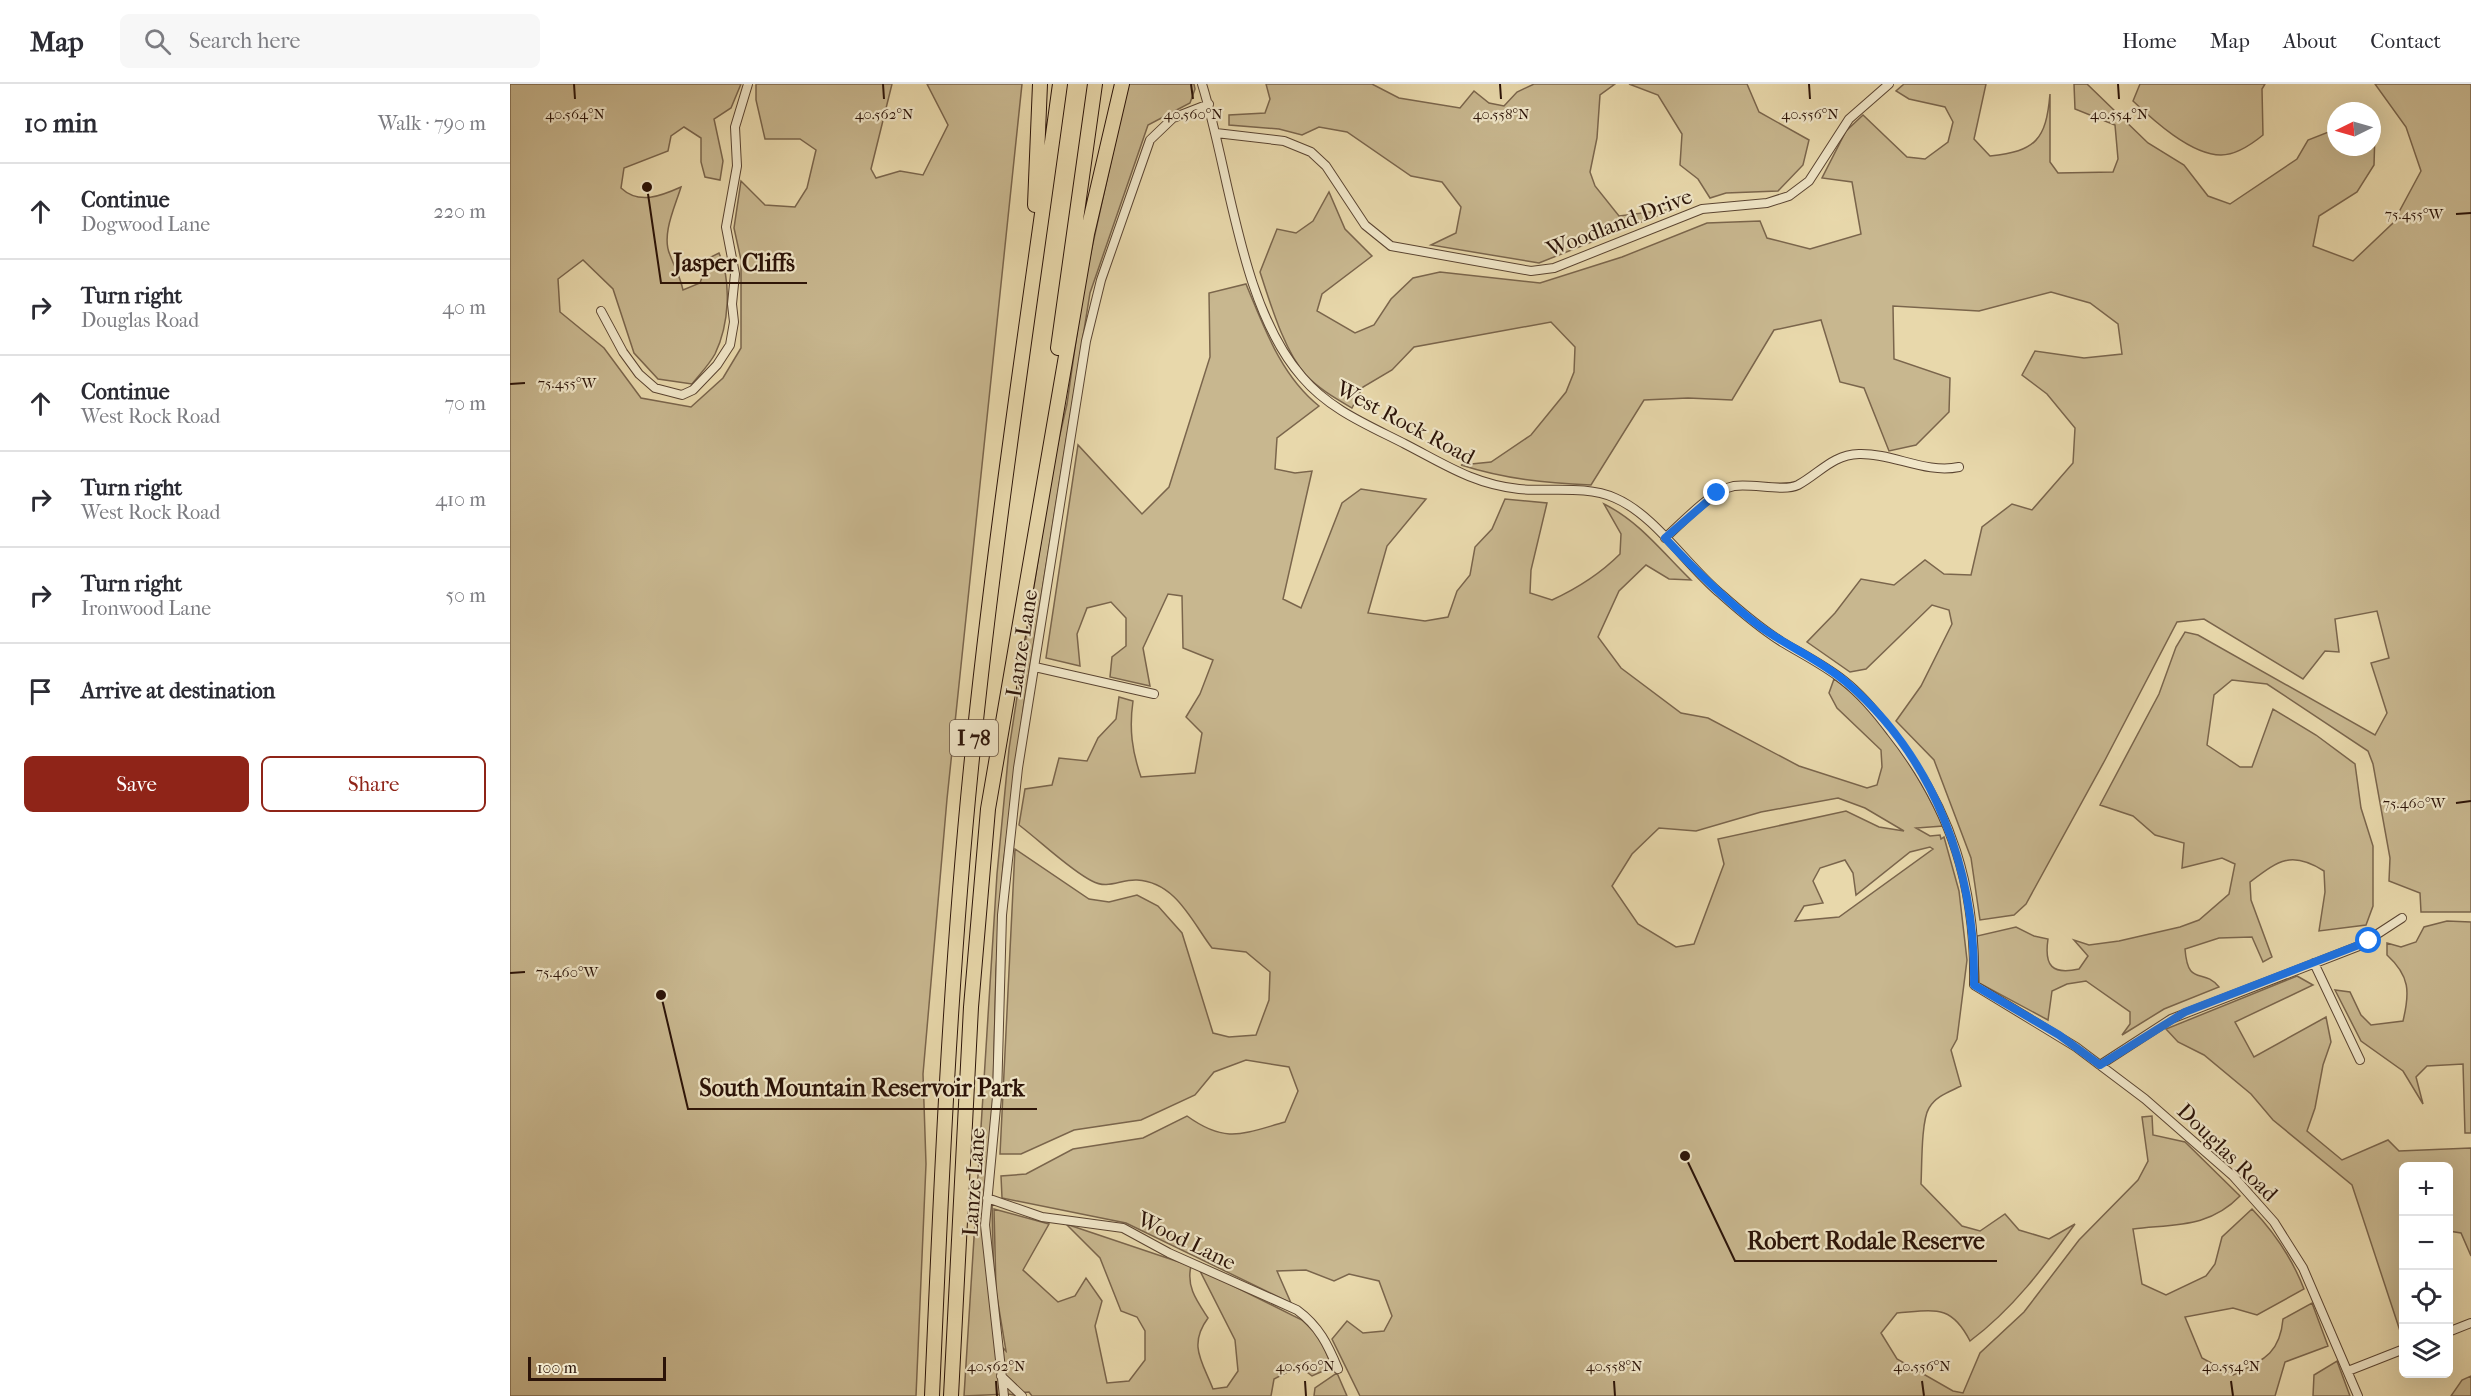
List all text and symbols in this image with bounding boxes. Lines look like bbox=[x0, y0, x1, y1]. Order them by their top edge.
search box bbox=[120, 14, 540, 68]
text: Map bbox=[30, 25, 84, 58]
icon: search bbox=[141, 25, 174, 58]
text: Search here bbox=[189, 28, 300, 54]
text: Home bbox=[2122, 29, 2177, 53]
text: Map bbox=[2210, 29, 2250, 53]
text: About bbox=[2283, 29, 2337, 53]
text: Contact bbox=[2370, 29, 2441, 53]
north arrow bbox=[2327, 102, 2381, 156]
text: 40.564°N bbox=[545, 105, 605, 123]
text: 40.562°N bbox=[855, 105, 914, 123]
text: 40.560°N bbox=[1163, 105, 1223, 123]
text: 40.558°N bbox=[1473, 105, 1530, 123]
text: 40.556°N bbox=[1781, 105, 1839, 123]
text: 40.554°N bbox=[2090, 105, 2149, 123]
text: 10 min bbox=[24, 108, 97, 139]
text: Walk · 790 m bbox=[378, 112, 486, 135]
street label: Woodland Drive bbox=[1542, 183, 1696, 263]
text: Continue bbox=[81, 187, 170, 213]
icon: ahead bbox=[24, 195, 57, 228]
text: 220 m bbox=[433, 200, 486, 223]
text: 75.455°W bbox=[2385, 205, 2445, 223]
text: Dogwood Lane bbox=[81, 213, 210, 236]
callout: Jasper Cliffs bbox=[661, 241, 807, 283]
text: Jasper Cliffs bbox=[671, 249, 795, 277]
text: Turn right bbox=[81, 283, 182, 309]
icon: right bbox=[24, 291, 57, 324]
text: 40 m bbox=[442, 296, 486, 319]
text: Douglas Road bbox=[81, 309, 199, 332]
text: 75.455°W bbox=[538, 374, 598, 392]
street label: West Rock Road bbox=[1331, 375, 1480, 471]
text: Continue bbox=[81, 379, 170, 405]
icon: ahead bbox=[24, 387, 57, 420]
text: 70 m bbox=[444, 392, 486, 415]
text: West Rock Road bbox=[81, 405, 220, 428]
text: Turn right bbox=[81, 475, 182, 501]
route end bbox=[1703, 479, 1729, 505]
icon: right bbox=[24, 483, 57, 516]
text: 410 m bbox=[435, 488, 486, 511]
text: West Rock Road bbox=[81, 501, 220, 524]
text: Turn right bbox=[81, 571, 182, 597]
icon: right bbox=[24, 579, 57, 612]
text: 50 m bbox=[445, 584, 486, 607]
street label: Lanze Lane bbox=[1001, 587, 1043, 699]
text: Ironwood Lane bbox=[81, 597, 211, 620]
icon: arrive bbox=[24, 675, 57, 708]
text: Arrive at destination bbox=[81, 678, 275, 704]
road number: I 78 bbox=[950, 720, 998, 756]
button: Save bbox=[24, 756, 249, 812]
button: Share bbox=[261, 756, 486, 812]
text: 75.460°W bbox=[2383, 794, 2446, 812]
route start bbox=[2355, 927, 2381, 953]
text: 75.460°W bbox=[536, 963, 599, 981]
callout: South Mountain Reservoir Park bbox=[688, 1067, 1037, 1109]
text: South Mountain Reservoir Park bbox=[699, 1074, 1025, 1102]
street label: Douglas Road bbox=[2172, 1098, 2284, 1208]
street label: Lanze Lane bbox=[957, 1127, 991, 1237]
map controls bbox=[2399, 1162, 2453, 1378]
button: + bbox=[2399, 1162, 2453, 1216]
street label: Wood Lane bbox=[1132, 1206, 1240, 1276]
button: − bbox=[2399, 1216, 2453, 1270]
callout: Robert Rodale Reserve bbox=[1735, 1219, 1997, 1261]
text: Robert Rodale Reserve bbox=[1747, 1227, 1985, 1255]
button: locate bbox=[2399, 1270, 2453, 1324]
button: layers bbox=[2399, 1324, 2453, 1378]
scale bar bbox=[528, 1354, 666, 1382]
text: 40.562°N bbox=[967, 1357, 1026, 1375]
text: 40.560°N bbox=[1275, 1357, 1335, 1375]
text: 40.558°N bbox=[1586, 1357, 1643, 1375]
text: 40.556°N bbox=[1893, 1357, 1951, 1375]
text: 40.554°N bbox=[2202, 1357, 2261, 1375]
text: 100 m bbox=[537, 1358, 577, 1377]

